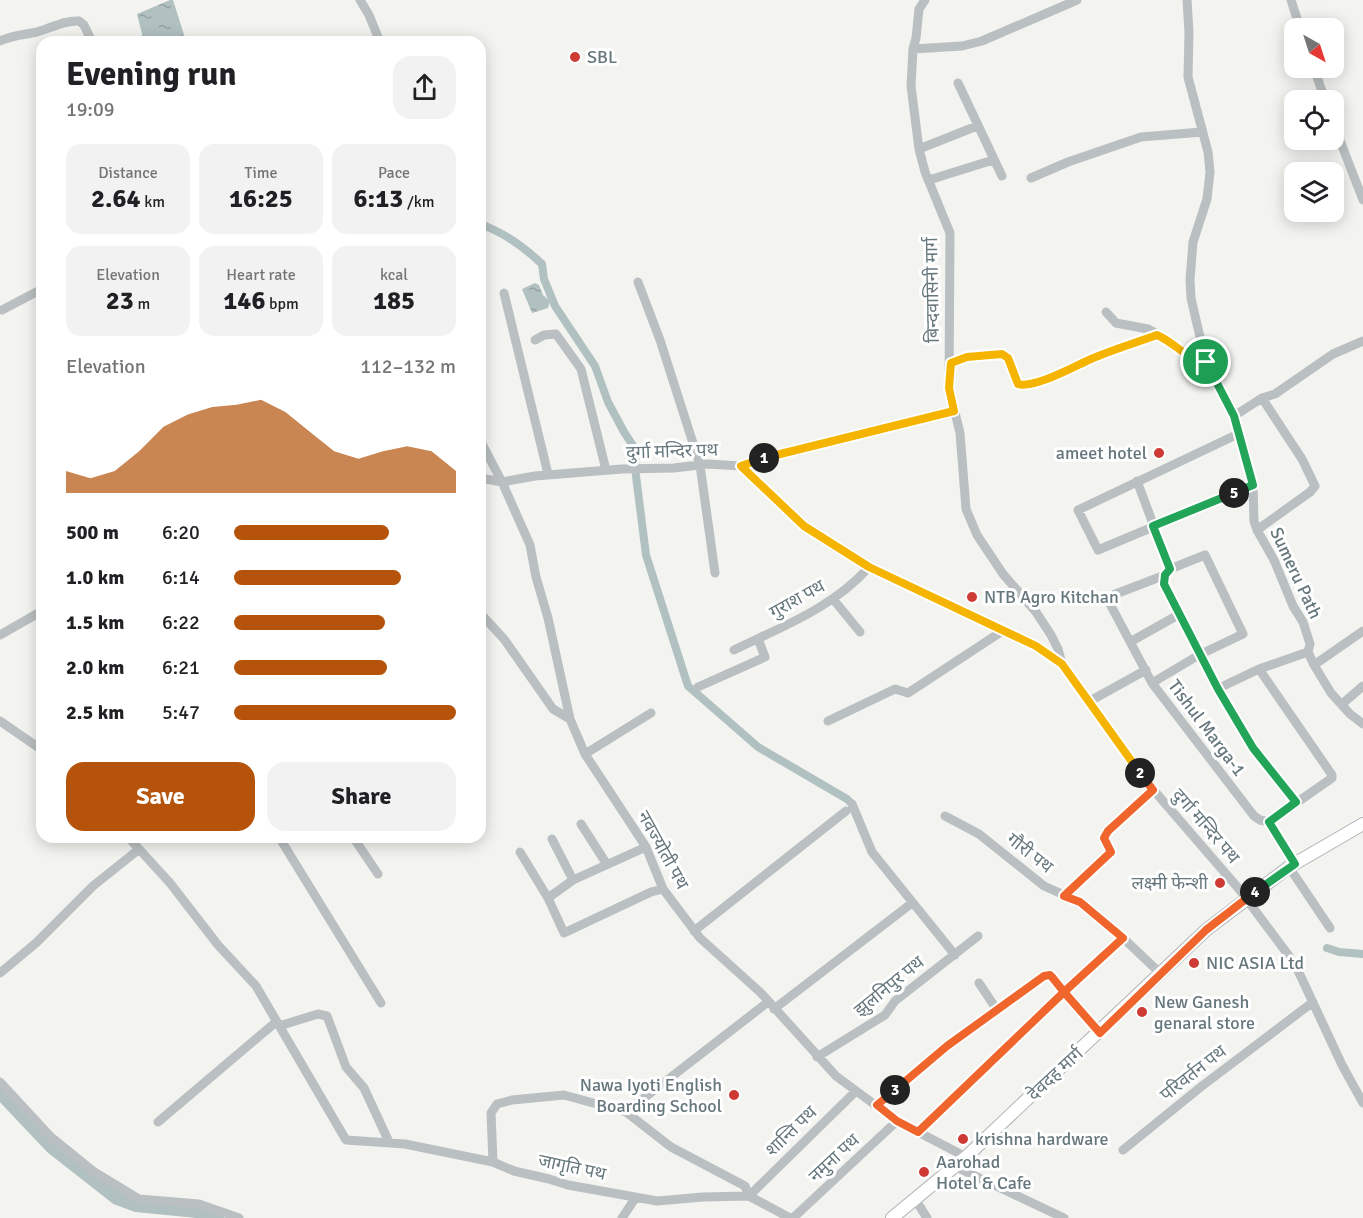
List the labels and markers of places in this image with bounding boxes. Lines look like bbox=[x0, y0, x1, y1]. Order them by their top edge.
place label: SBL bbox=[587, 46, 617, 68]
marker: SBL bbox=[568, 50, 582, 64]
pin bbox=[1180, 336, 1231, 387]
place label: ameet hotel bbox=[1056, 442, 1147, 464]
pin: 1 bbox=[749, 443, 779, 473]
marker: ameet hotel bbox=[1152, 446, 1166, 460]
pin: 5 bbox=[1219, 478, 1249, 508]
place label: NTB Agro Kitchan bbox=[984, 586, 1119, 608]
marker: NTB Agro Kitchan bbox=[965, 590, 979, 604]
pin: 2 bbox=[1125, 758, 1155, 788]
place label: लक्ष्मी फेन्शी bbox=[1132, 872, 1208, 894]
marker: लक्ष्मी फेन्शी bbox=[1213, 876, 1227, 890]
pin: 4 bbox=[1240, 877, 1270, 907]
place label: NIC ASIA Ltd bbox=[1206, 952, 1304, 974]
marker: NIC ASIA Ltd bbox=[1187, 956, 1201, 970]
place label: New Ganesh genaral store bbox=[1154, 991, 1255, 1034]
marker: New Ganesh genaral store bbox=[1135, 1005, 1149, 1019]
place label: Nawa Iyoti English Boarding School bbox=[580, 1074, 722, 1117]
pin: 3 bbox=[880, 1075, 910, 1105]
marker: Nawa Iyoti English Boarding School bbox=[727, 1088, 741, 1102]
place label: krishna hardware bbox=[975, 1128, 1109, 1150]
marker: krishna hardware bbox=[956, 1132, 970, 1146]
place label: Aarohad Hotel & Cafe bbox=[936, 1151, 1032, 1194]
marker: Aarohad Hotel & Cafe bbox=[917, 1165, 931, 1179]

